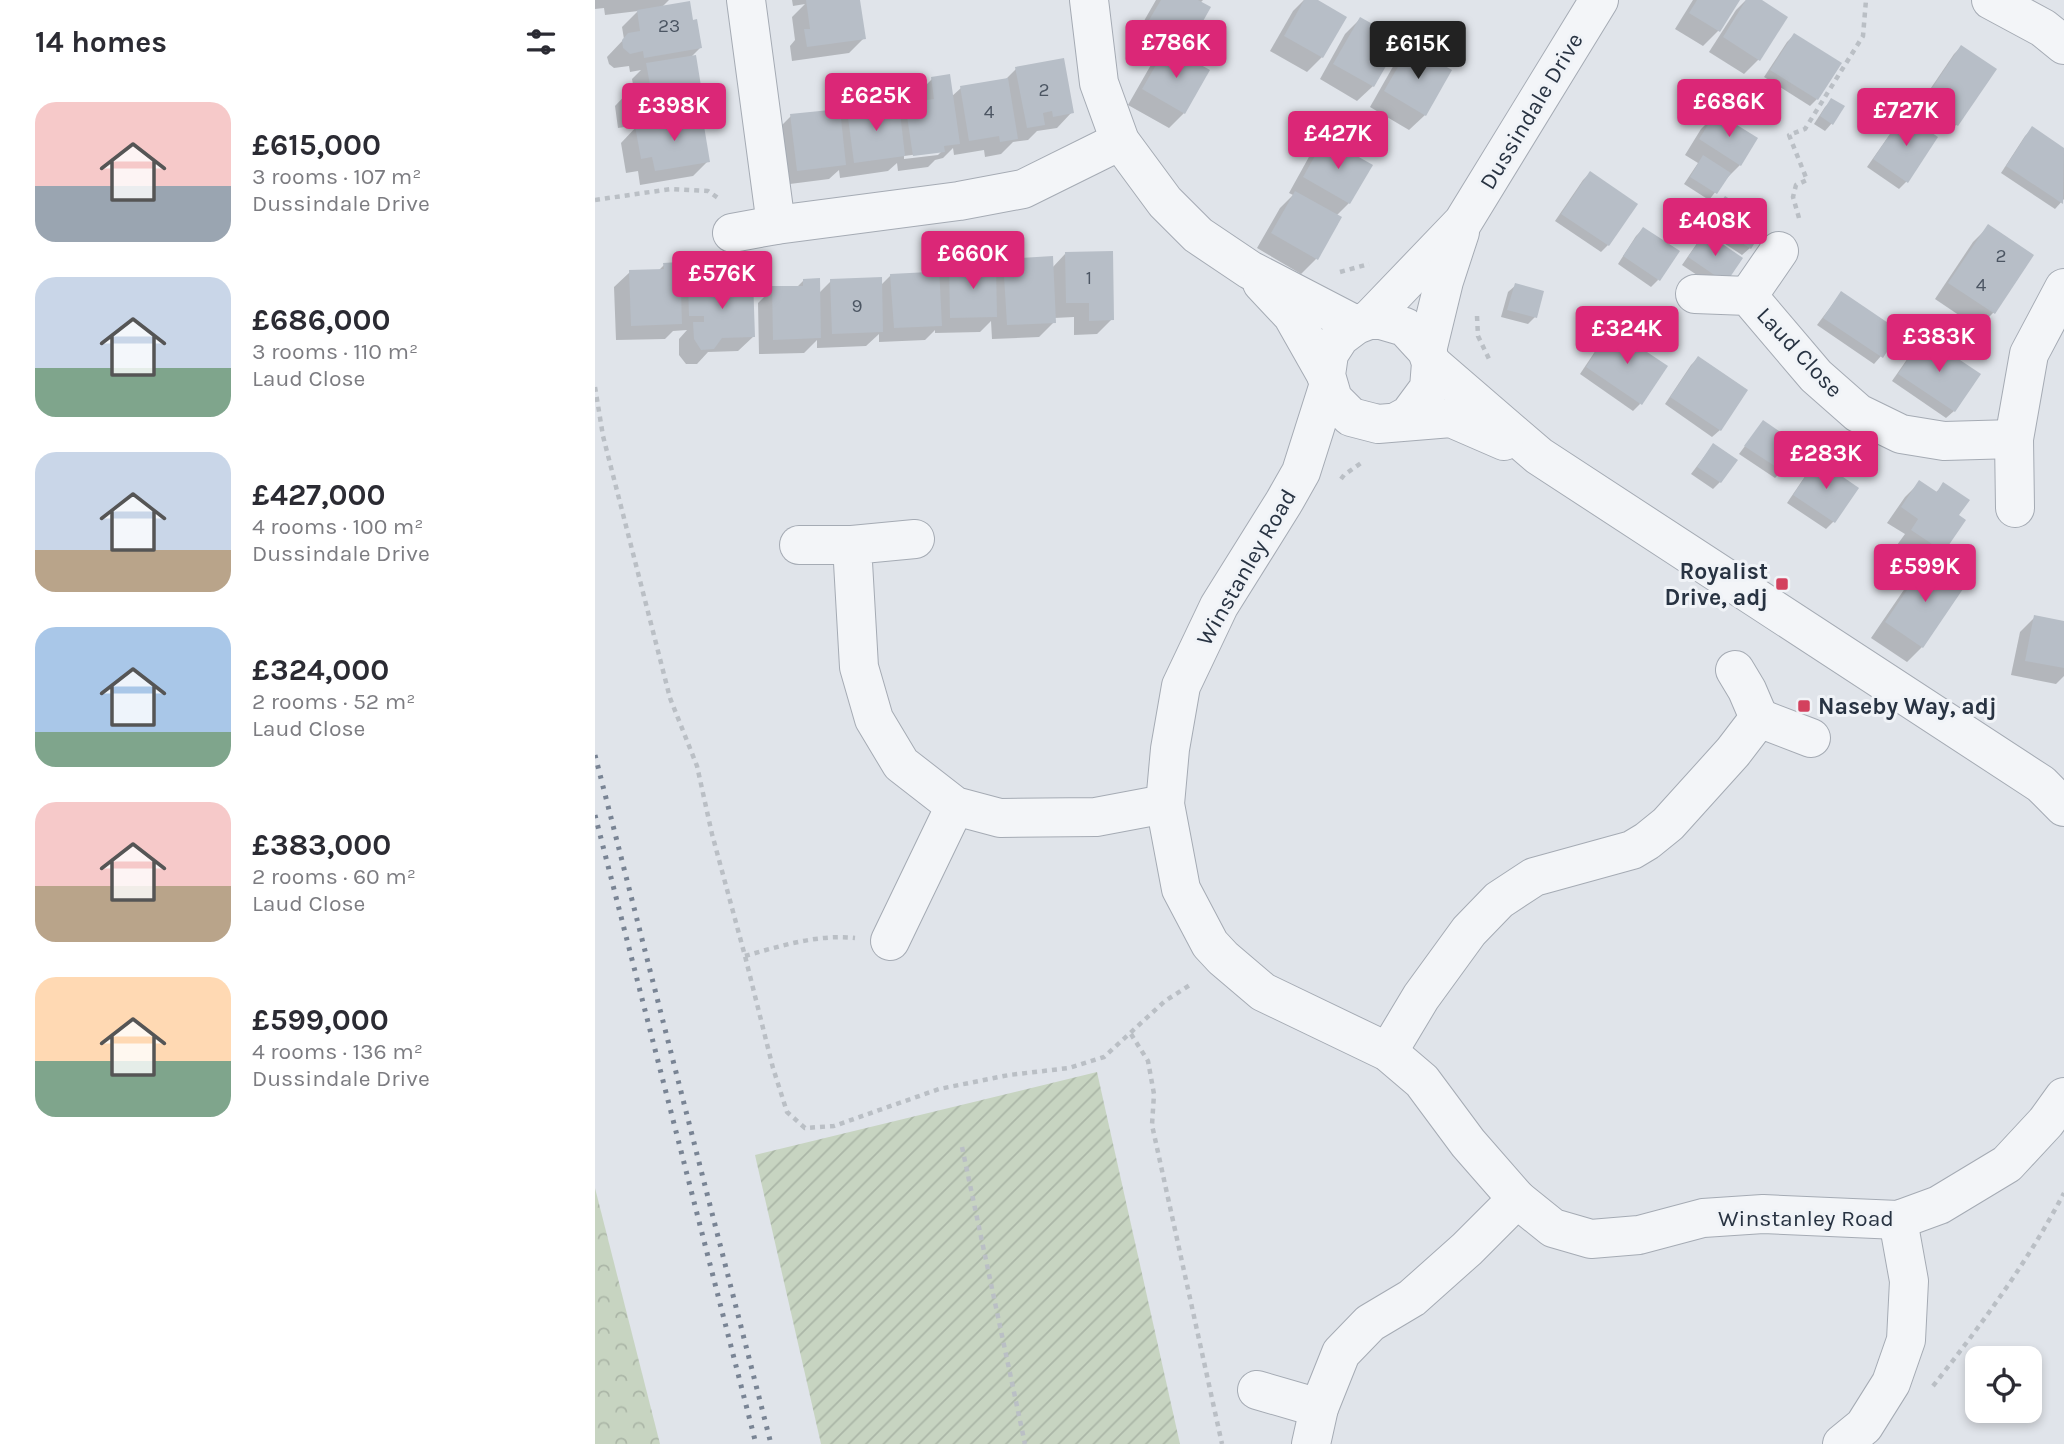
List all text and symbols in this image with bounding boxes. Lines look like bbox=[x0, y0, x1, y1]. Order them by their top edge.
house number: 23 bbox=[658, 15, 680, 37]
pin: £786K bbox=[1127, 20, 1225, 80]
pin: £615K bbox=[1369, 22, 1467, 81]
icon: filters bbox=[522, 23, 560, 61]
text: 14 homes bbox=[35, 24, 167, 60]
street label: Dussindale Drive bbox=[1474, 28, 1589, 194]
text: £786K bbox=[1141, 29, 1211, 56]
text: £615K bbox=[1386, 30, 1450, 57]
pin: £625K bbox=[827, 74, 925, 133]
house number: 2 bbox=[1038, 79, 1050, 101]
pin: £686K bbox=[1680, 80, 1778, 139]
text: £625K bbox=[841, 82, 911, 109]
pin: £398K bbox=[625, 83, 723, 143]
text: £686K bbox=[1693, 88, 1765, 115]
pin: £727K bbox=[1857, 88, 1955, 148]
text: £398K bbox=[638, 92, 710, 119]
text: £727K bbox=[1873, 97, 1939, 124]
house number: 4 bbox=[984, 101, 995, 123]
pin: £427K bbox=[1289, 111, 1387, 171]
text: £427K bbox=[1304, 120, 1372, 147]
text: £615,000 bbox=[252, 127, 381, 163]
icon: home bbox=[91, 130, 175, 214]
text: 3 rooms · 107 m² bbox=[252, 163, 421, 190]
text: Dussindale Drive bbox=[252, 190, 430, 217]
pin: £408K bbox=[1666, 198, 1764, 258]
text: £408K bbox=[1679, 207, 1751, 234]
pin: £660K bbox=[924, 232, 1022, 291]
text: £660K bbox=[937, 240, 1009, 267]
house number: 2 bbox=[1995, 245, 2007, 267]
pin: £576K bbox=[673, 252, 771, 311]
text: £576K bbox=[688, 260, 756, 287]
house number: 1 bbox=[1086, 267, 1092, 289]
house number: 4 bbox=[1976, 274, 1987, 296]
house number: 9 bbox=[851, 295, 863, 317]
text: £686,000 bbox=[252, 302, 390, 338]
street label: Laud Close bbox=[1751, 302, 1848, 403]
icon: home bbox=[91, 305, 175, 389]
pin: £324K bbox=[1578, 306, 1676, 366]
pin: £383K bbox=[1890, 314, 1988, 374]
text: £324K bbox=[1592, 315, 1662, 342]
text: £383K bbox=[1903, 323, 1975, 350]
text: 3 rooms · 110 m² bbox=[252, 338, 418, 365]
text: Laud Close bbox=[252, 365, 365, 392]
pin: £283K bbox=[1777, 432, 1875, 491]
text: £283K bbox=[1790, 440, 1862, 467]
text: £427,000 bbox=[252, 477, 386, 513]
icon: home bbox=[91, 480, 175, 564]
street label: Winstanley Road bbox=[1191, 484, 1302, 650]
text: 4 rooms · 100 m² bbox=[252, 513, 424, 540]
text: Dussindale Drive bbox=[252, 540, 430, 567]
pin: £599K bbox=[1876, 544, 1974, 604]
text: £599K bbox=[1890, 553, 1960, 580]
place label: Royalist Drive, adj bbox=[1665, 558, 1768, 611]
marker: Royalist Drive, adj bbox=[1774, 576, 1790, 592]
text: £324,000 bbox=[252, 652, 389, 688]
icon: home bbox=[91, 655, 175, 739]
text: 2 rooms · 52 m² bbox=[252, 688, 415, 715]
place label: Naseby Way, adj bbox=[1818, 693, 1997, 720]
marker: Naseby Way, adj bbox=[1796, 698, 1812, 714]
text: Laud Close bbox=[252, 715, 365, 742]
text: £383,000 bbox=[252, 827, 391, 863]
icon: home bbox=[91, 830, 175, 914]
text: 2 rooms · 60 m² bbox=[252, 863, 416, 890]
text: Laud Close bbox=[252, 890, 365, 917]
text: £599,000 bbox=[252, 1002, 389, 1038]
icon: home bbox=[91, 1005, 175, 1089]
text: 4 rooms · 136 m² bbox=[252, 1038, 423, 1065]
text: Dussindale Drive bbox=[252, 1065, 430, 1092]
street label: Winstanley Road bbox=[1718, 1205, 1894, 1232]
map controls bbox=[1965, 1346, 2042, 1423]
button: locate bbox=[1965, 1346, 2042, 1423]

